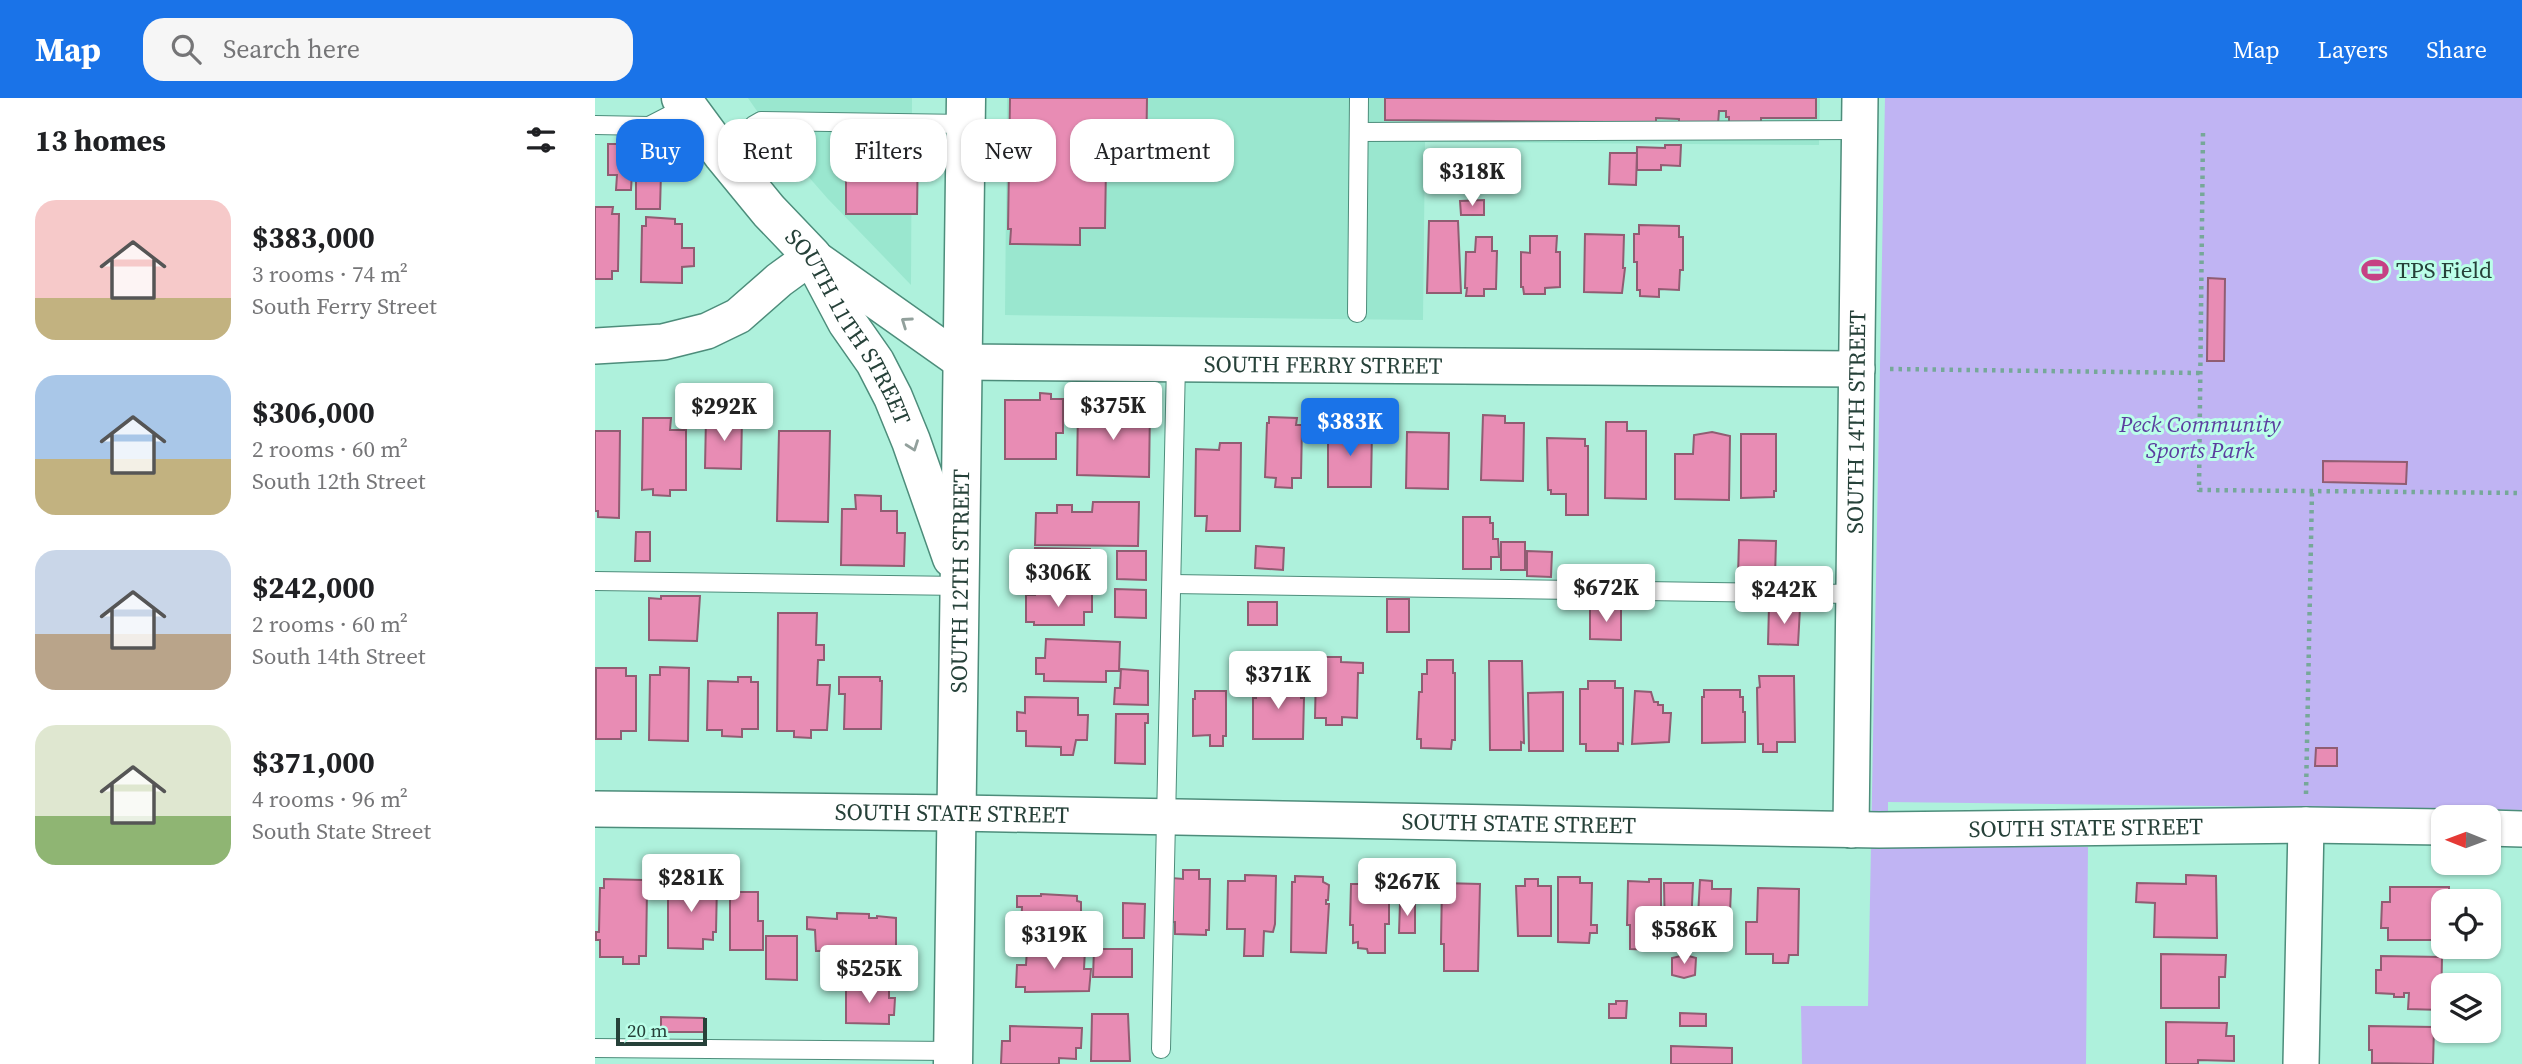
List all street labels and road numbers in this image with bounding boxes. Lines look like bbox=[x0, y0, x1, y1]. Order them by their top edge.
street label: SOUTH 11TH STREET bbox=[778, 221, 919, 430]
street label: SOUTH 14TH STREET bbox=[1839, 310, 1873, 534]
street label: SOUTH FERRY STREET bbox=[1204, 348, 1443, 382]
street label: SOUTH 12TH STREET bbox=[943, 469, 977, 693]
street label: SOUTH STATE STREET bbox=[835, 796, 1070, 831]
street label: SOUTH STATE STREET bbox=[1401, 805, 1636, 842]
street label: SOUTH STATE STREET bbox=[1968, 810, 2203, 845]

